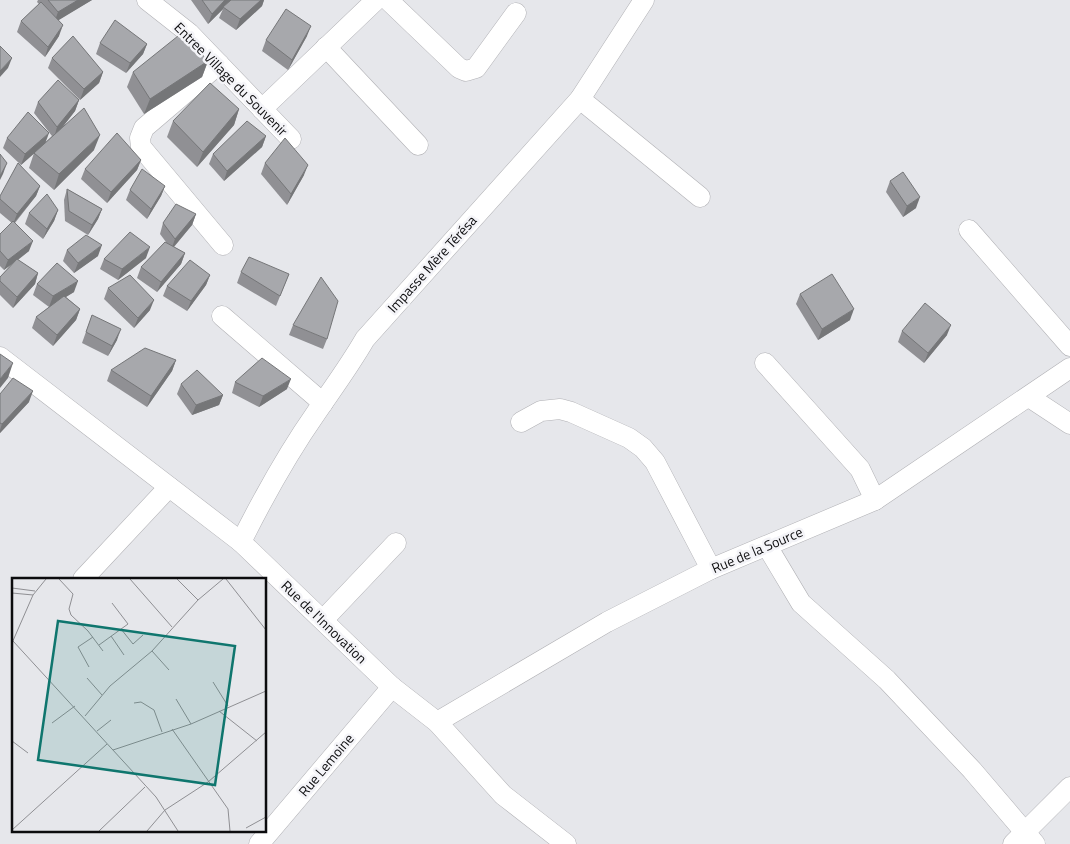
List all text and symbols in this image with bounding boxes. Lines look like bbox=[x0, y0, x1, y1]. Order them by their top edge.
street label: Entree Village du Souvenir bbox=[170, 17, 293, 140]
street label: Impasse Mère Térésa bbox=[382, 210, 481, 317]
street label: Rue de la Source bbox=[708, 521, 806, 578]
street label: Rue de l'Innovation bbox=[277, 575, 372, 668]
inset map bbox=[12, 578, 266, 832]
street label: Rue Lemoine bbox=[293, 729, 358, 801]

